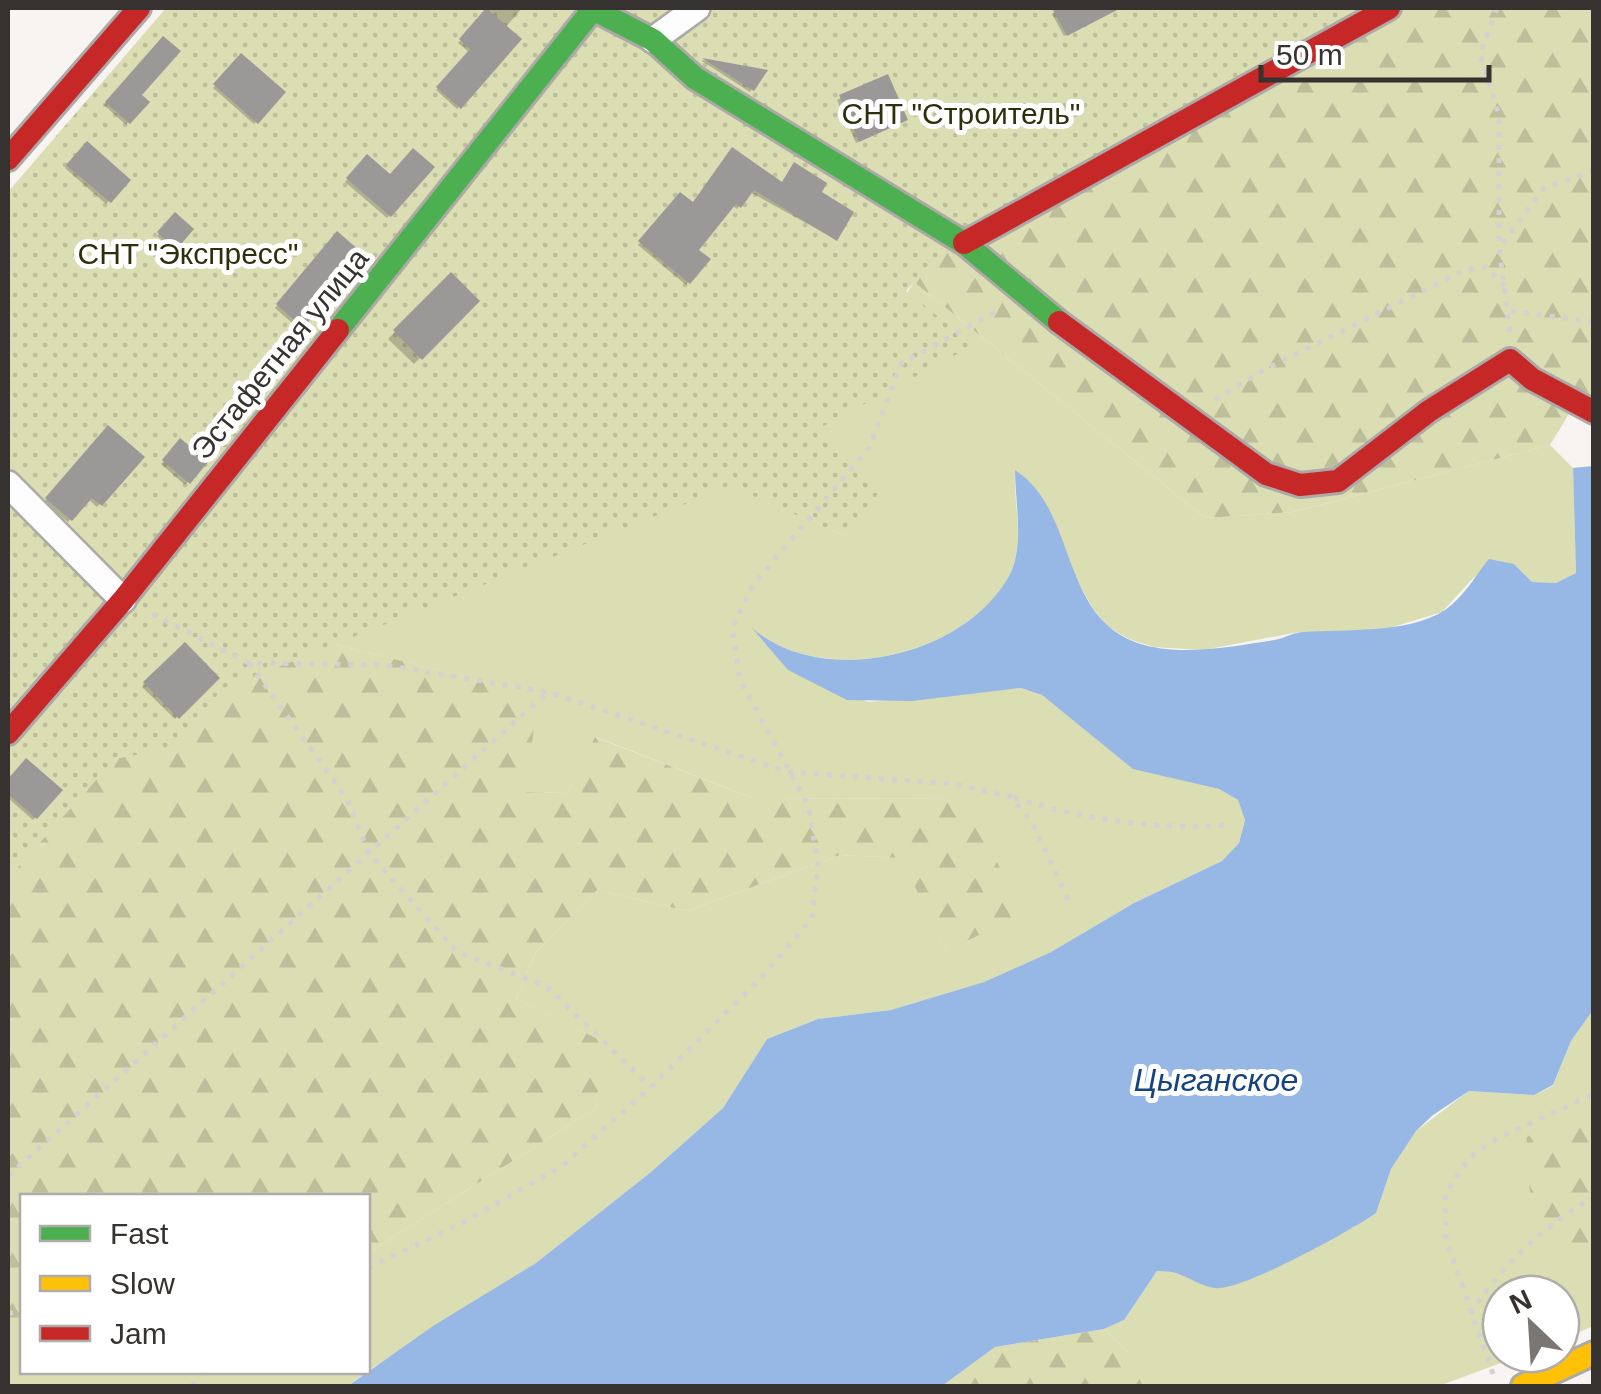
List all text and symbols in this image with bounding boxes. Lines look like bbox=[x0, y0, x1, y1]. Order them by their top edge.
scale bar bbox=[1261, 20, 1488, 82]
text: 50 m bbox=[1276, 38, 1343, 71]
park label: СНТ "Строитель" bbox=[841, 97, 1081, 130]
park label: СНТ "Экспресс" bbox=[78, 237, 298, 270]
street label: Эстафетная улица bbox=[185, 242, 375, 466]
water label: Цыганское bbox=[1134, 1062, 1298, 1098]
legend bbox=[20, 1194, 370, 1374]
text: Fast bbox=[110, 1217, 169, 1250]
text: Slow bbox=[110, 1267, 175, 1300]
north arrow bbox=[1481, 1274, 1581, 1374]
text: N bbox=[1505, 1283, 1536, 1320]
text: Jam bbox=[110, 1317, 167, 1350]

